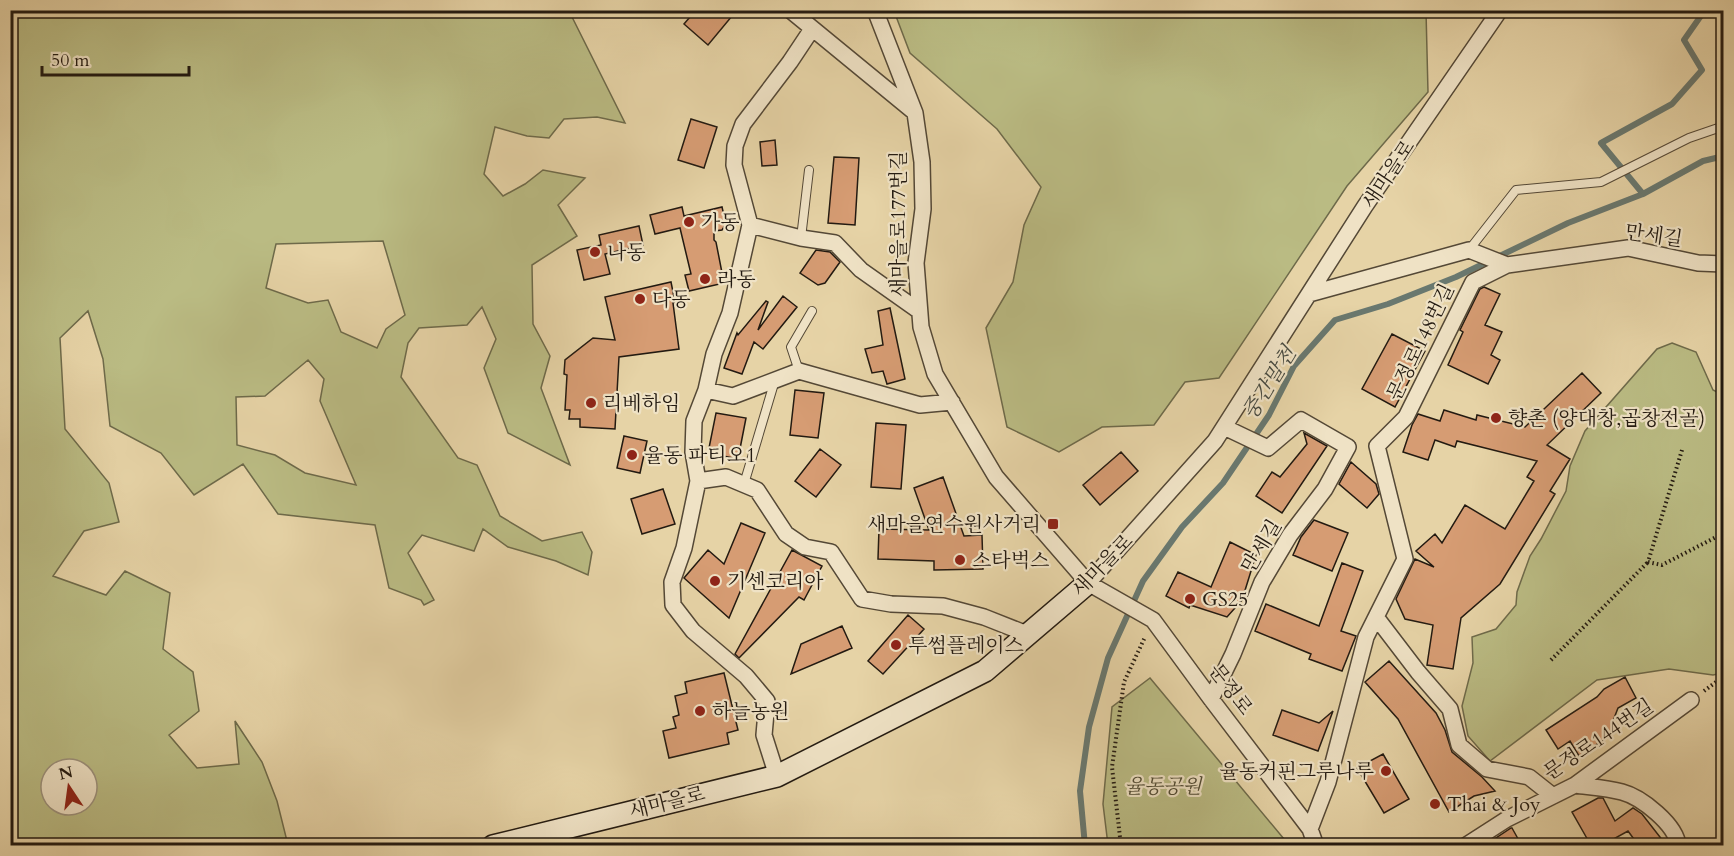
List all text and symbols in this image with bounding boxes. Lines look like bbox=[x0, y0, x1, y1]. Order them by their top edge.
scale bar bbox=[42, 39, 189, 77]
text: 50 m bbox=[51, 48, 90, 73]
street label: 새마을로 bbox=[1356, 135, 1421, 214]
street label: 새마을로177번길 bbox=[885, 151, 912, 297]
place label: 가동 bbox=[701, 209, 740, 236]
marker: 가동 bbox=[682, 215, 696, 229]
street label: 만세길 bbox=[1623, 218, 1685, 253]
place label: 나동 bbox=[607, 239, 646, 266]
marker: 나동 bbox=[588, 245, 602, 259]
place label: 라동 bbox=[717, 266, 756, 293]
marker: 라동 bbox=[698, 272, 712, 286]
street label: 문정로148번길 bbox=[1380, 279, 1460, 405]
place label: 다동 bbox=[652, 286, 691, 313]
marker: 다동 bbox=[633, 292, 647, 306]
water label: 중간말천 bbox=[1236, 340, 1304, 425]
place label: 리베하임 bbox=[603, 390, 680, 417]
marker: 리베하임 bbox=[584, 396, 598, 410]
place label: 향촌 (양대창,곱창전골) bbox=[1508, 405, 1705, 432]
marker: 향촌 (양대창,곱창전골) bbox=[1489, 411, 1503, 425]
place label: 율동 파티오1 bbox=[644, 442, 756, 469]
marker: 율동 파티오1 bbox=[625, 448, 639, 462]
place label: 새마을연수원사거리 bbox=[867, 511, 1041, 538]
street label: 만세길 bbox=[1235, 514, 1288, 578]
marker: 새마을연수원사거리 bbox=[1046, 517, 1060, 531]
street label: 새마을로 bbox=[1066, 528, 1139, 603]
place label: 스타벅스 bbox=[972, 547, 1049, 574]
marker: 스타벅스 bbox=[953, 553, 967, 567]
place label: 기센코리아 bbox=[727, 568, 824, 595]
marker: 기센코리아 bbox=[708, 574, 722, 588]
place label: GS25 bbox=[1202, 586, 1248, 613]
marker: GS25 bbox=[1183, 592, 1197, 606]
place label: 투썸플레이스 bbox=[908, 632, 1024, 659]
marker: 투썸플레이스 bbox=[889, 638, 903, 652]
street label: 문정로 bbox=[1202, 658, 1259, 721]
street label: 문정로144번길 bbox=[1538, 693, 1659, 786]
place label: 하늘농원 bbox=[712, 698, 789, 725]
marker: 하늘농원 bbox=[693, 704, 707, 718]
north arrow bbox=[39, 757, 99, 817]
place label: 율동커핀그루나루 bbox=[1219, 758, 1374, 785]
text: N bbox=[57, 761, 75, 786]
marker: 율동커핀그루나루 bbox=[1379, 764, 1393, 778]
park label: 율동공원 bbox=[1124, 773, 1203, 800]
street label: 새마을로 bbox=[626, 780, 708, 825]
place label: Thai & Joy bbox=[1447, 791, 1541, 818]
marker: Thai & Joy bbox=[1428, 797, 1442, 811]

